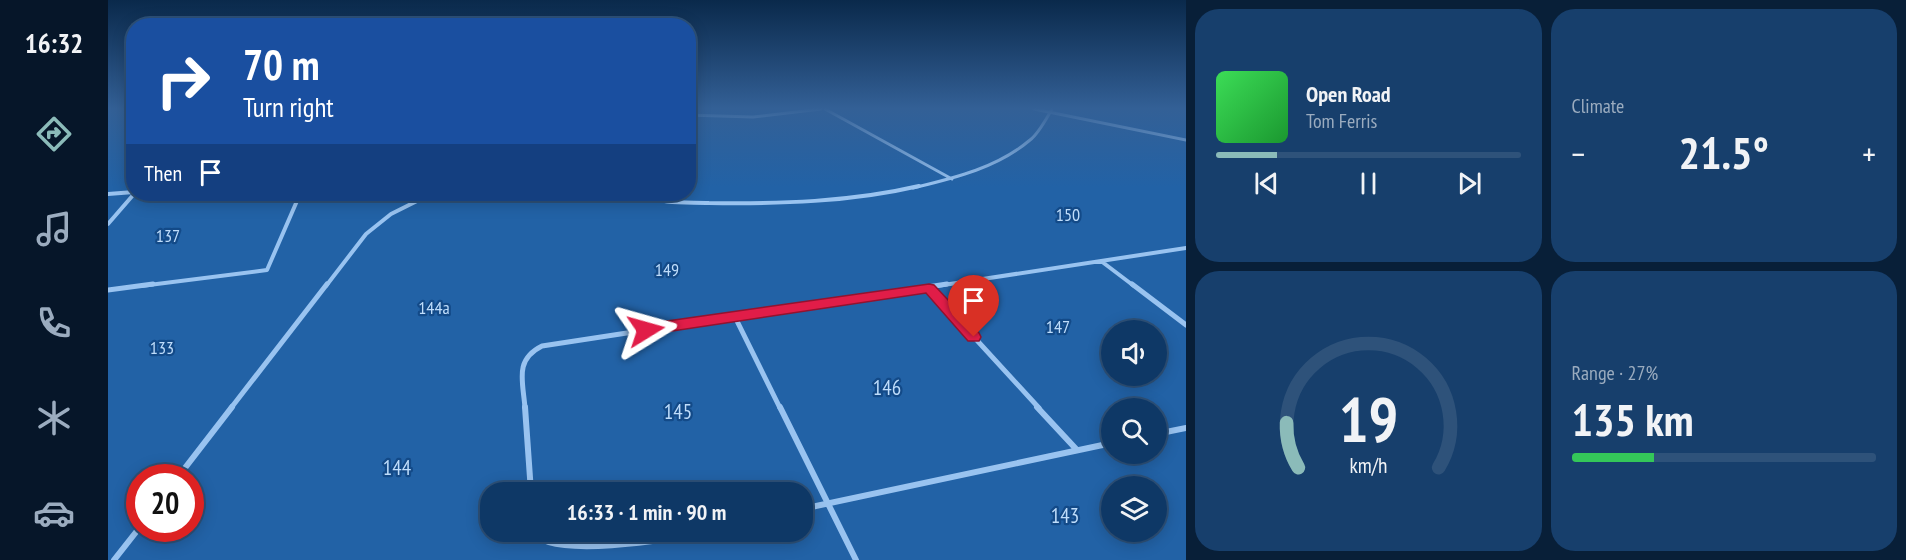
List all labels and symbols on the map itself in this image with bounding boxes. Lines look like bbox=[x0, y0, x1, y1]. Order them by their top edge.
park label: 150 bbox=[1056, 203, 1080, 226]
park label: 137 bbox=[156, 224, 180, 247]
park label: 149 bbox=[655, 258, 679, 281]
pin bbox=[948, 275, 999, 337]
park label: 144a bbox=[418, 296, 450, 319]
position arrow bbox=[614, 298, 678, 362]
park label: 147 bbox=[1046, 315, 1070, 338]
park label: 133 bbox=[150, 336, 174, 359]
park label: 146 bbox=[873, 374, 901, 401]
park label: 145 bbox=[664, 398, 692, 425]
park label: 144 bbox=[383, 454, 412, 481]
speed limit sign: 20 bbox=[126, 464, 204, 542]
park label: 143 bbox=[1051, 502, 1079, 529]

